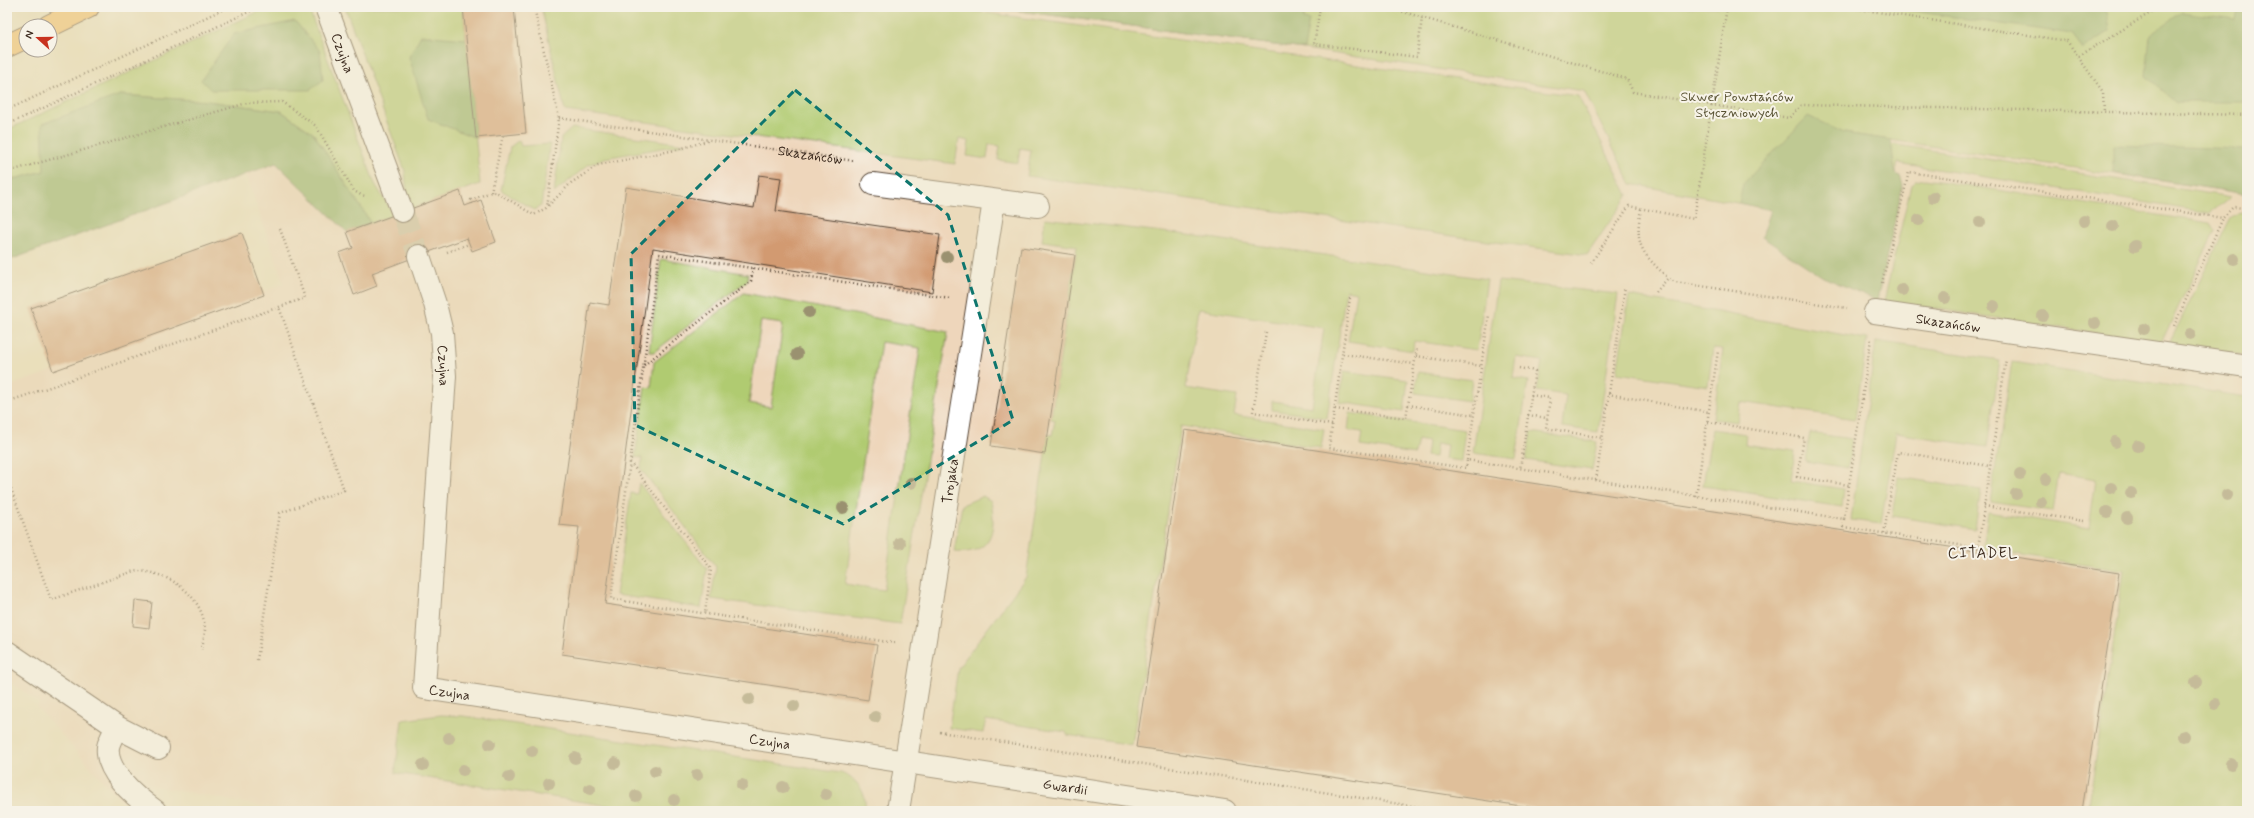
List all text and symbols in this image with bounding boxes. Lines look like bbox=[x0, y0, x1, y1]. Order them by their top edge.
north arrow bbox=[18, 18, 58, 58]
text: N bbox=[22, 29, 37, 41]
street label: Czujna bbox=[327, 31, 358, 76]
park label: Skwer Powstańców Styczniowych bbox=[1680, 88, 1794, 122]
street label: Skazańców bbox=[777, 142, 844, 169]
street label: Skazańców bbox=[1914, 310, 1982, 337]
street label: Czujna bbox=[433, 344, 453, 387]
street label: Trojaka bbox=[938, 457, 963, 505]
district label: CITADEL bbox=[1948, 544, 2018, 564]
street label: Czujna bbox=[427, 681, 471, 705]
street label: Czujna bbox=[748, 730, 792, 754]
street label: Gwardii bbox=[1041, 775, 1089, 800]

